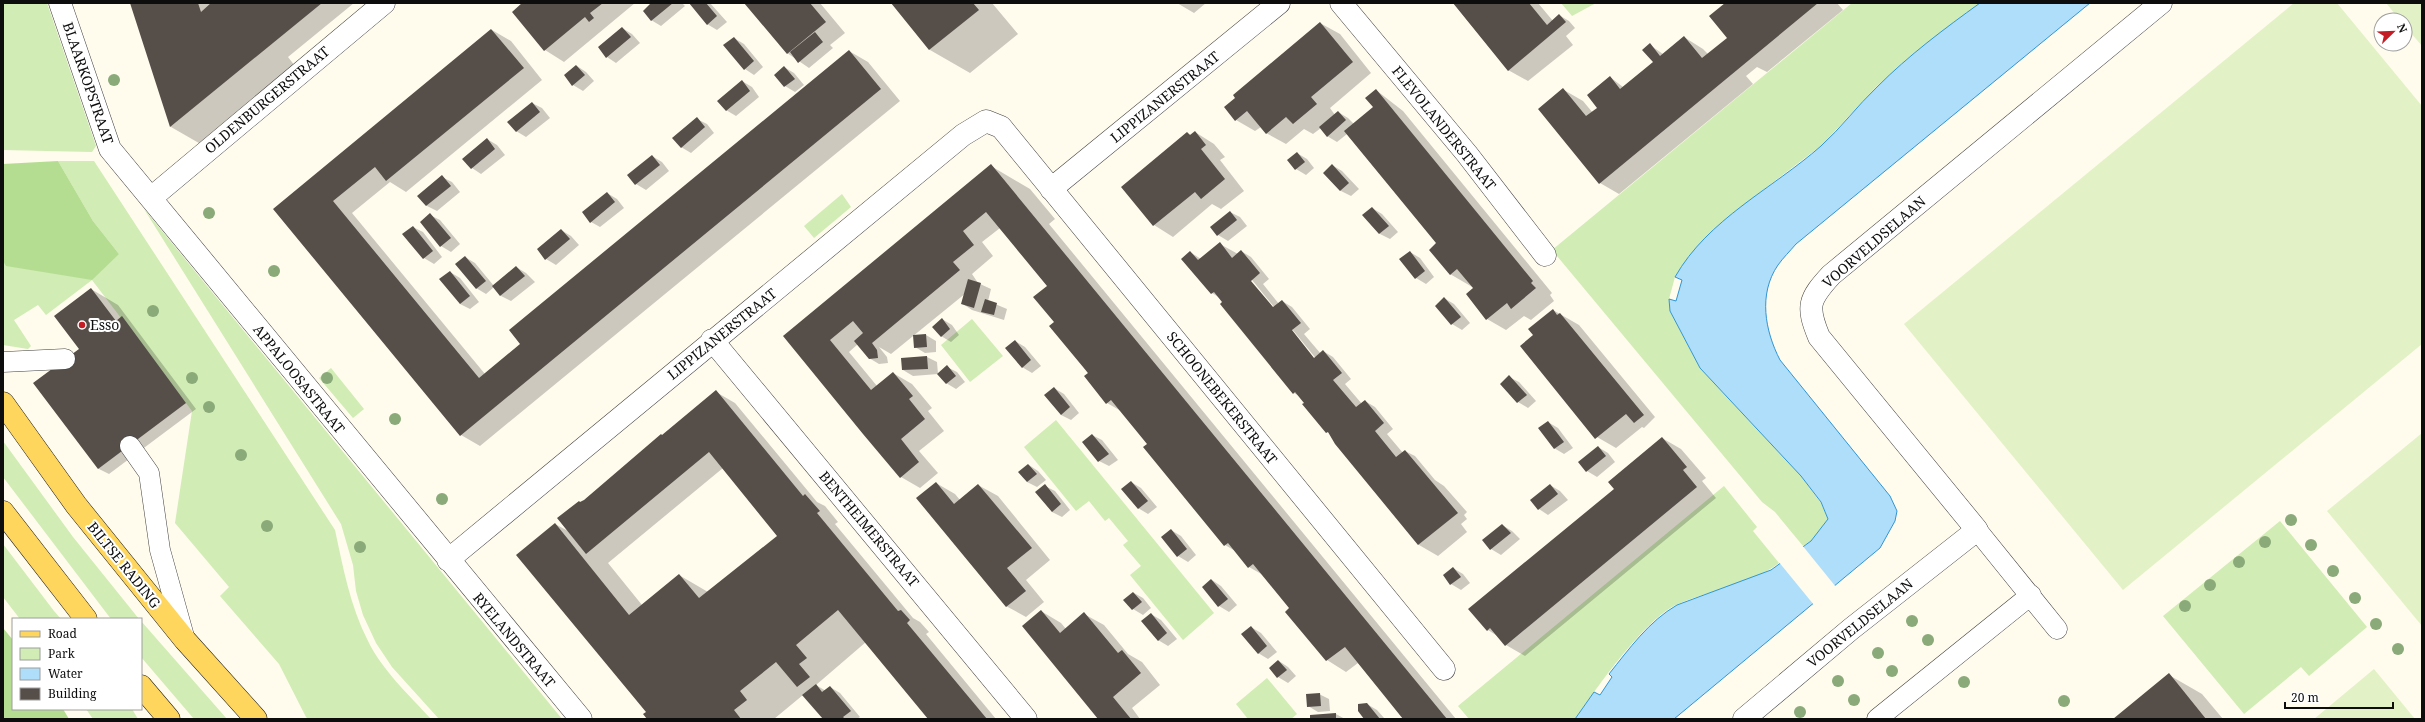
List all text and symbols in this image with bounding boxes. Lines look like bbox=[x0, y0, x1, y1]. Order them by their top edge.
north arrow bbox=[2373, 12, 2413, 52]
street label: BLAARKOPSTRAAT bbox=[59, 19, 118, 147]
text: N bbox=[2394, 21, 2411, 35]
street label: OLDENBURGERSTRAAT bbox=[200, 42, 333, 157]
street label: LIPPIZANERSTRAAT bbox=[1106, 46, 1224, 147]
street label: FLEVOLANDERSTRAAT bbox=[1388, 62, 1501, 194]
street label: VOORVELDSELAAN bbox=[1818, 191, 1930, 292]
street label: LIPPIZANERSTRAAT bbox=[663, 283, 781, 384]
place label: Esso bbox=[90, 315, 119, 334]
marker: Esso bbox=[77, 320, 87, 330]
street label: APPALOOSASTRAAT bbox=[249, 320, 350, 438]
street label: SCHOONEBEKERSTRAAT bbox=[1163, 327, 1282, 468]
street label: BENTHEIMERSTRAAT bbox=[815, 467, 924, 591]
street label: BILTSE RADING bbox=[84, 518, 165, 612]
street label: VOORVELDSELAAN bbox=[1803, 574, 1917, 671]
street label: RYELANDSTRAAT bbox=[469, 588, 560, 691]
legend bbox=[12, 618, 142, 710]
text: Road bbox=[48, 625, 78, 642]
text: Park bbox=[48, 645, 76, 662]
text: Water bbox=[48, 665, 83, 682]
scale bar bbox=[2285, 684, 2393, 710]
text: Building bbox=[48, 685, 97, 702]
text: 20 m bbox=[2291, 689, 2319, 706]

